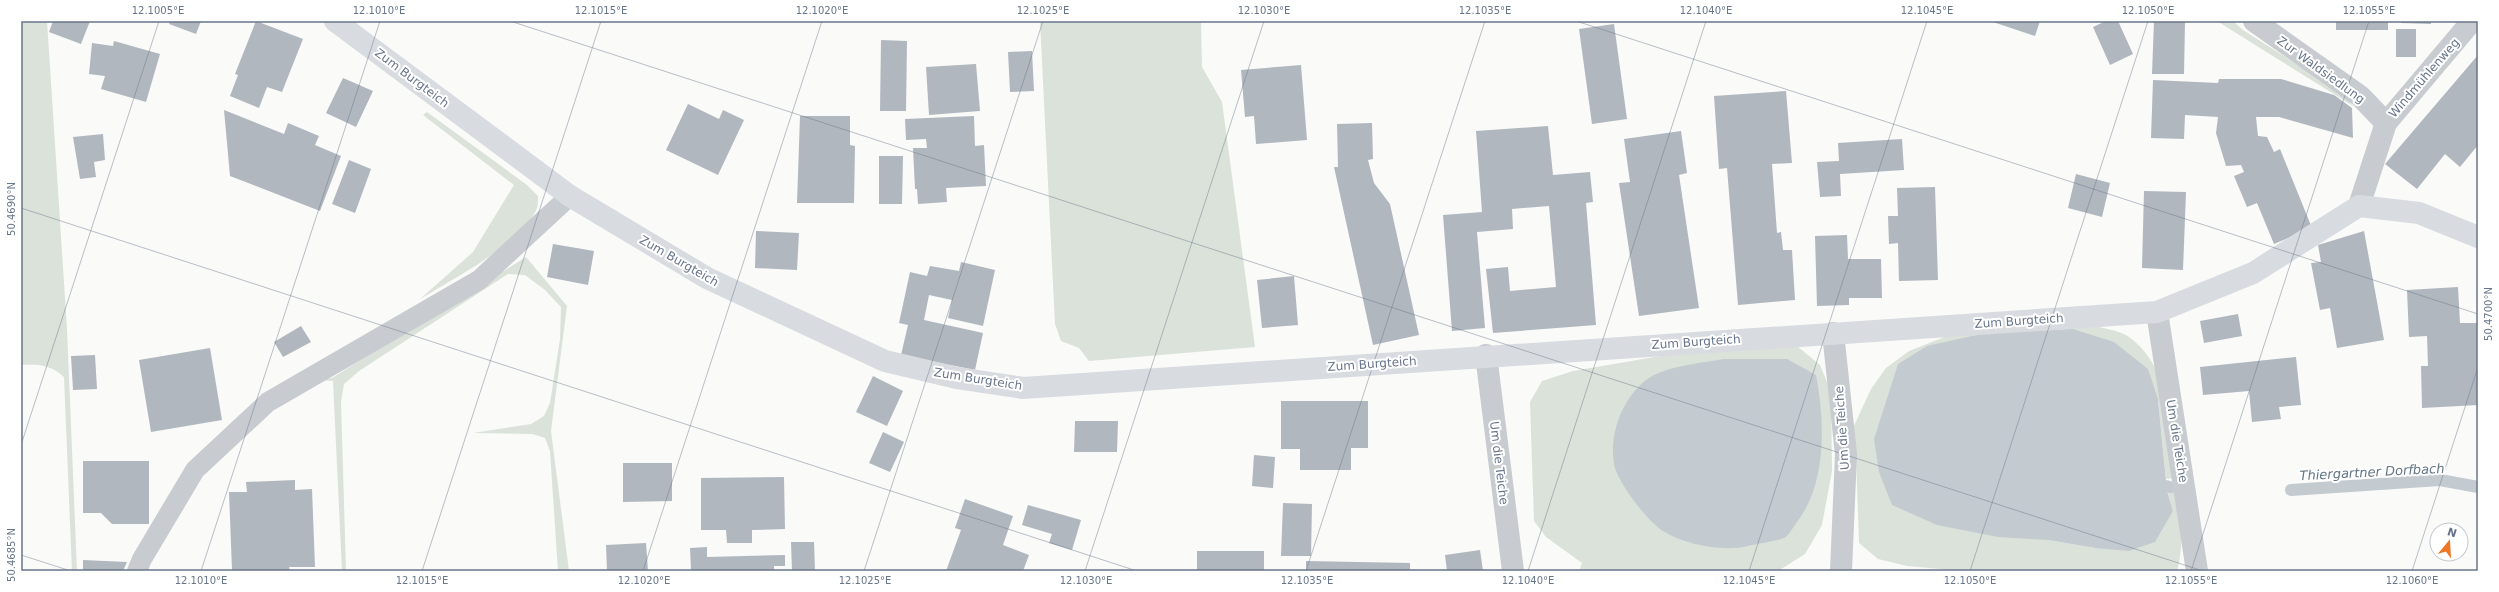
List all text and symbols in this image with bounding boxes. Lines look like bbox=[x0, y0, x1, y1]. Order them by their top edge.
text: 12.1005°E bbox=[132, 5, 184, 16]
text: 12.1010°E bbox=[353, 5, 405, 16]
text: 12.1015°E bbox=[575, 5, 627, 16]
text: 12.1020°E bbox=[796, 5, 848, 16]
text: 12.1025°E bbox=[1017, 5, 1069, 16]
text: 12.1030°E bbox=[1238, 5, 1290, 16]
text: 12.1035°E bbox=[1459, 5, 1511, 16]
text: 12.1040°E bbox=[1680, 5, 1732, 16]
text: 12.1045°E bbox=[1901, 5, 1953, 16]
text: 12.1050°E bbox=[2122, 5, 2174, 16]
text: 12.1055°E bbox=[2343, 5, 2395, 16]
street label: Zur Waldsiedlung bbox=[2275, 34, 2367, 106]
street label: Windmühlenweg bbox=[2386, 36, 2462, 120]
street label: Zum Burgteich bbox=[372, 46, 452, 110]
text: 50.4690°N bbox=[6, 182, 17, 236]
street label: Zum Burgteich bbox=[637, 233, 721, 289]
text: 50.4700°N bbox=[2483, 287, 2494, 341]
street label: Zum Burgteich bbox=[1974, 311, 2064, 331]
street label: Zum Burgteich bbox=[1651, 332, 1741, 352]
street label: Zum Burgteich bbox=[1327, 354, 1417, 374]
street label: Zum Burgteich bbox=[933, 365, 1023, 393]
street label: Um die Teiche bbox=[1832, 386, 1852, 470]
street label: Um die Teiche bbox=[2164, 398, 2190, 484]
street label: Um die Teiche bbox=[1487, 420, 1511, 506]
water label: Thiergartner Dorfbach bbox=[2299, 461, 2445, 483]
north arrow bbox=[2429, 522, 2469, 562]
text: N bbox=[2446, 525, 2458, 541]
text: 50.4685°N bbox=[6, 528, 17, 582]
text: 12.1010°E bbox=[175, 575, 227, 586]
text: 12.1015°E bbox=[396, 575, 448, 586]
text: 12.1020°E bbox=[618, 575, 670, 586]
text: 12.1025°E bbox=[839, 575, 891, 586]
text: 12.1030°E bbox=[1060, 575, 1112, 586]
text: 12.1035°E bbox=[1281, 575, 1333, 586]
text: 12.1040°E bbox=[1502, 575, 1554, 586]
text: 12.1045°E bbox=[1723, 575, 1775, 586]
text: 12.1050°E bbox=[1944, 575, 1996, 586]
text: 12.1055°E bbox=[2165, 575, 2217, 586]
text: 12.1060°E bbox=[2386, 575, 2438, 586]

